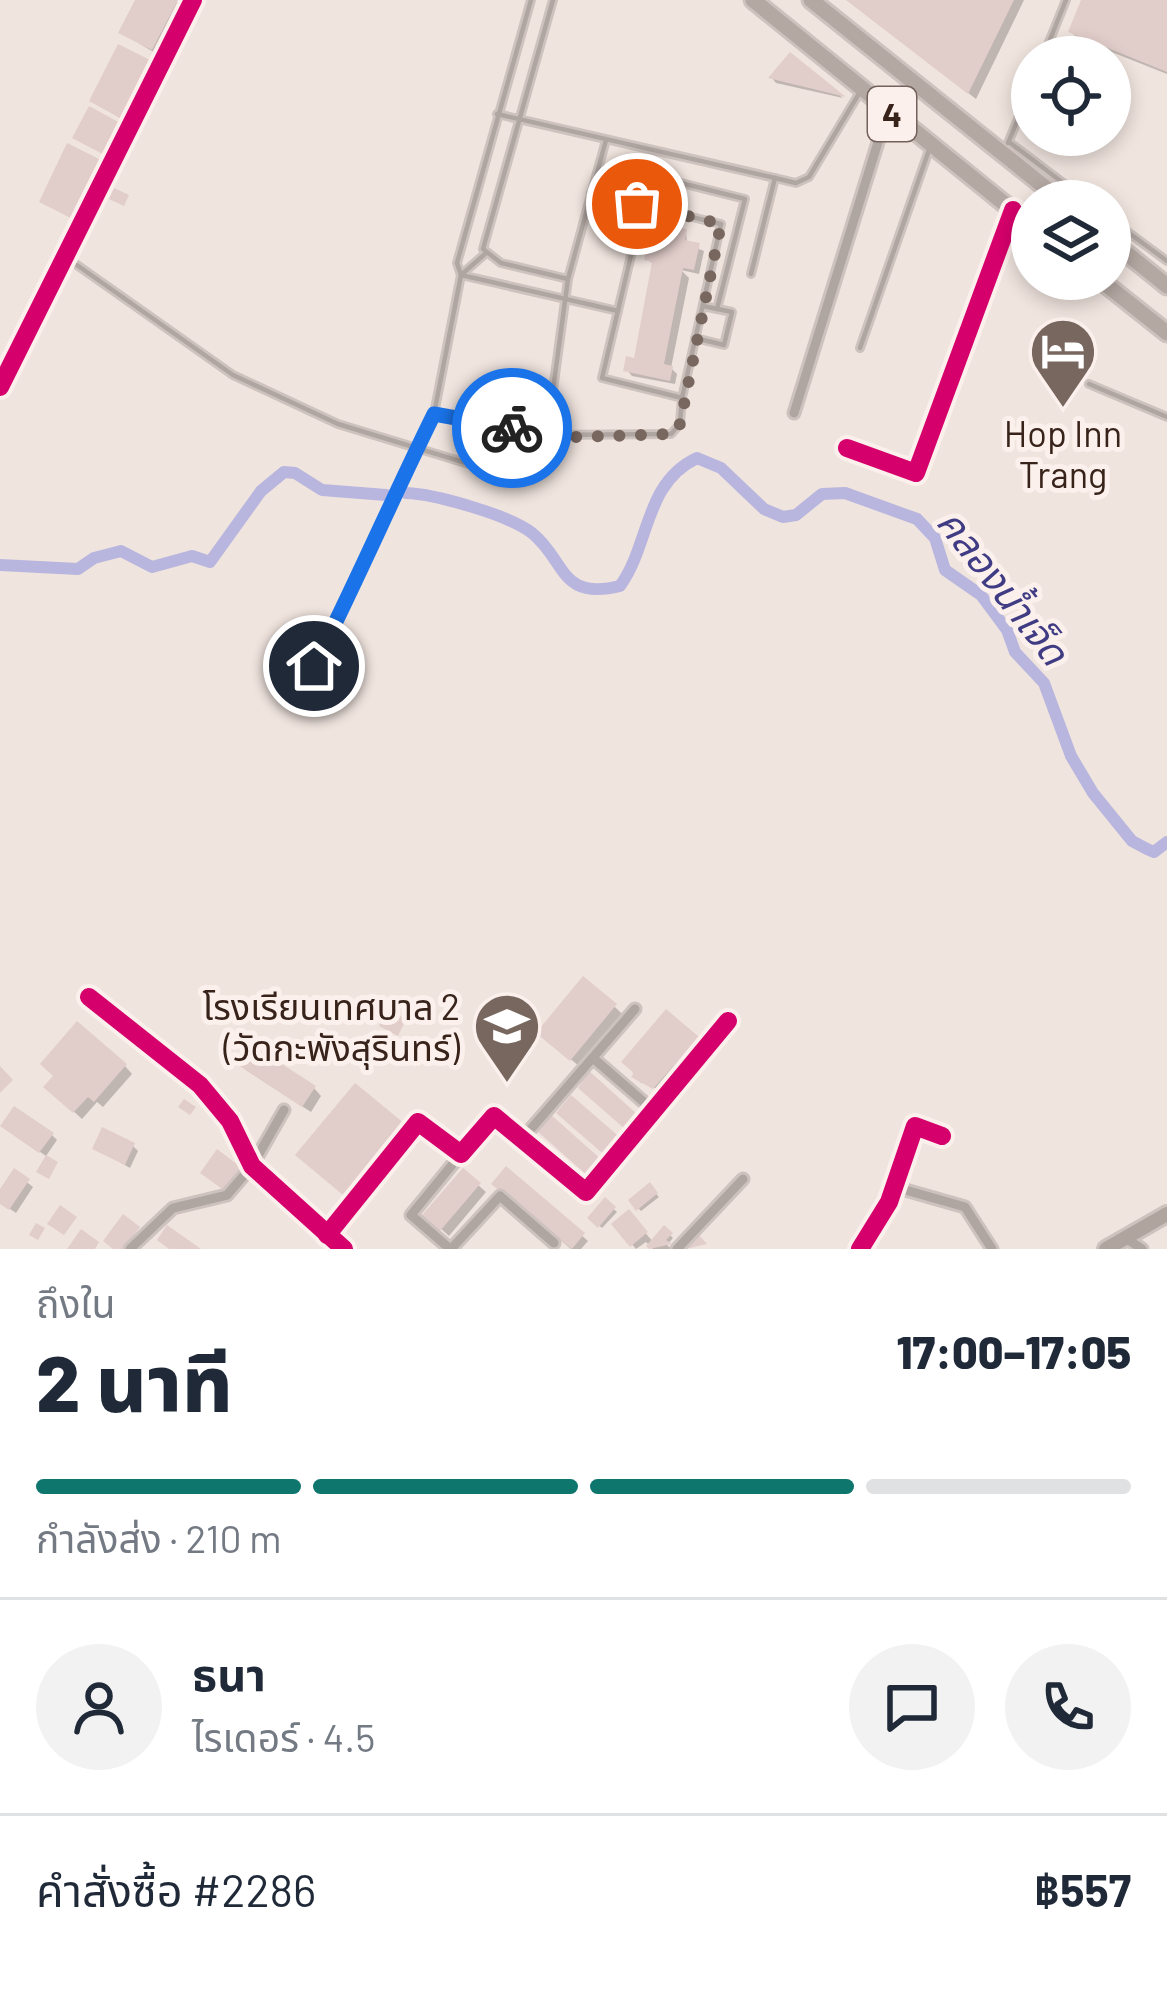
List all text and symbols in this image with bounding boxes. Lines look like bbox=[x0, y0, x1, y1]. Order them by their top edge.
map controls bbox=[1011, 36, 1131, 300]
button: locate bbox=[1011, 36, 1131, 156]
road number: 4 bbox=[868, 87, 916, 141]
pin bbox=[586, 153, 688, 255]
icon: bag bbox=[604, 171, 670, 237]
button: layers bbox=[1011, 180, 1131, 300]
hotel icon: Hop Inn Trang bbox=[1028, 316, 1098, 410]
courier bbox=[452, 368, 572, 488]
icon: bike bbox=[479, 395, 545, 461]
place label: Hop Inn Trang bbox=[1004, 411, 1122, 495]
water label: คลองน้ำเจ็ด bbox=[929, 498, 1081, 675]
pin bbox=[263, 615, 365, 717]
icon: home bbox=[281, 633, 347, 699]
place label: โรงเรียนเทศบาล 2 (วัดกะพังสุรินทร์) bbox=[203, 984, 461, 1070]
school or university icon: โรงเรียนเทศบาล 2 (วัดกะพังสุรินทร์) bbox=[472, 991, 542, 1085]
text: ถึงใน bbox=[36, 1279, 115, 1326]
text: 17:00–17:05 bbox=[897, 1324, 1131, 1378]
text: 2 นาที bbox=[36, 1334, 233, 1428]
text: กำลังส่ง · 210 m bbox=[36, 1514, 282, 1561]
button: person bbox=[36, 1644, 162, 1770]
button: chat bbox=[849, 1644, 975, 1770]
button: phone bbox=[1005, 1644, 1131, 1770]
text: ธนา bbox=[192, 1646, 266, 1700]
text: ไรเดอร์ · 4.5 bbox=[192, 1713, 375, 1760]
text: คำสั่งซื้อ #2286 bbox=[36, 1862, 316, 1916]
text: ฿557 bbox=[1034, 1862, 1131, 1916]

